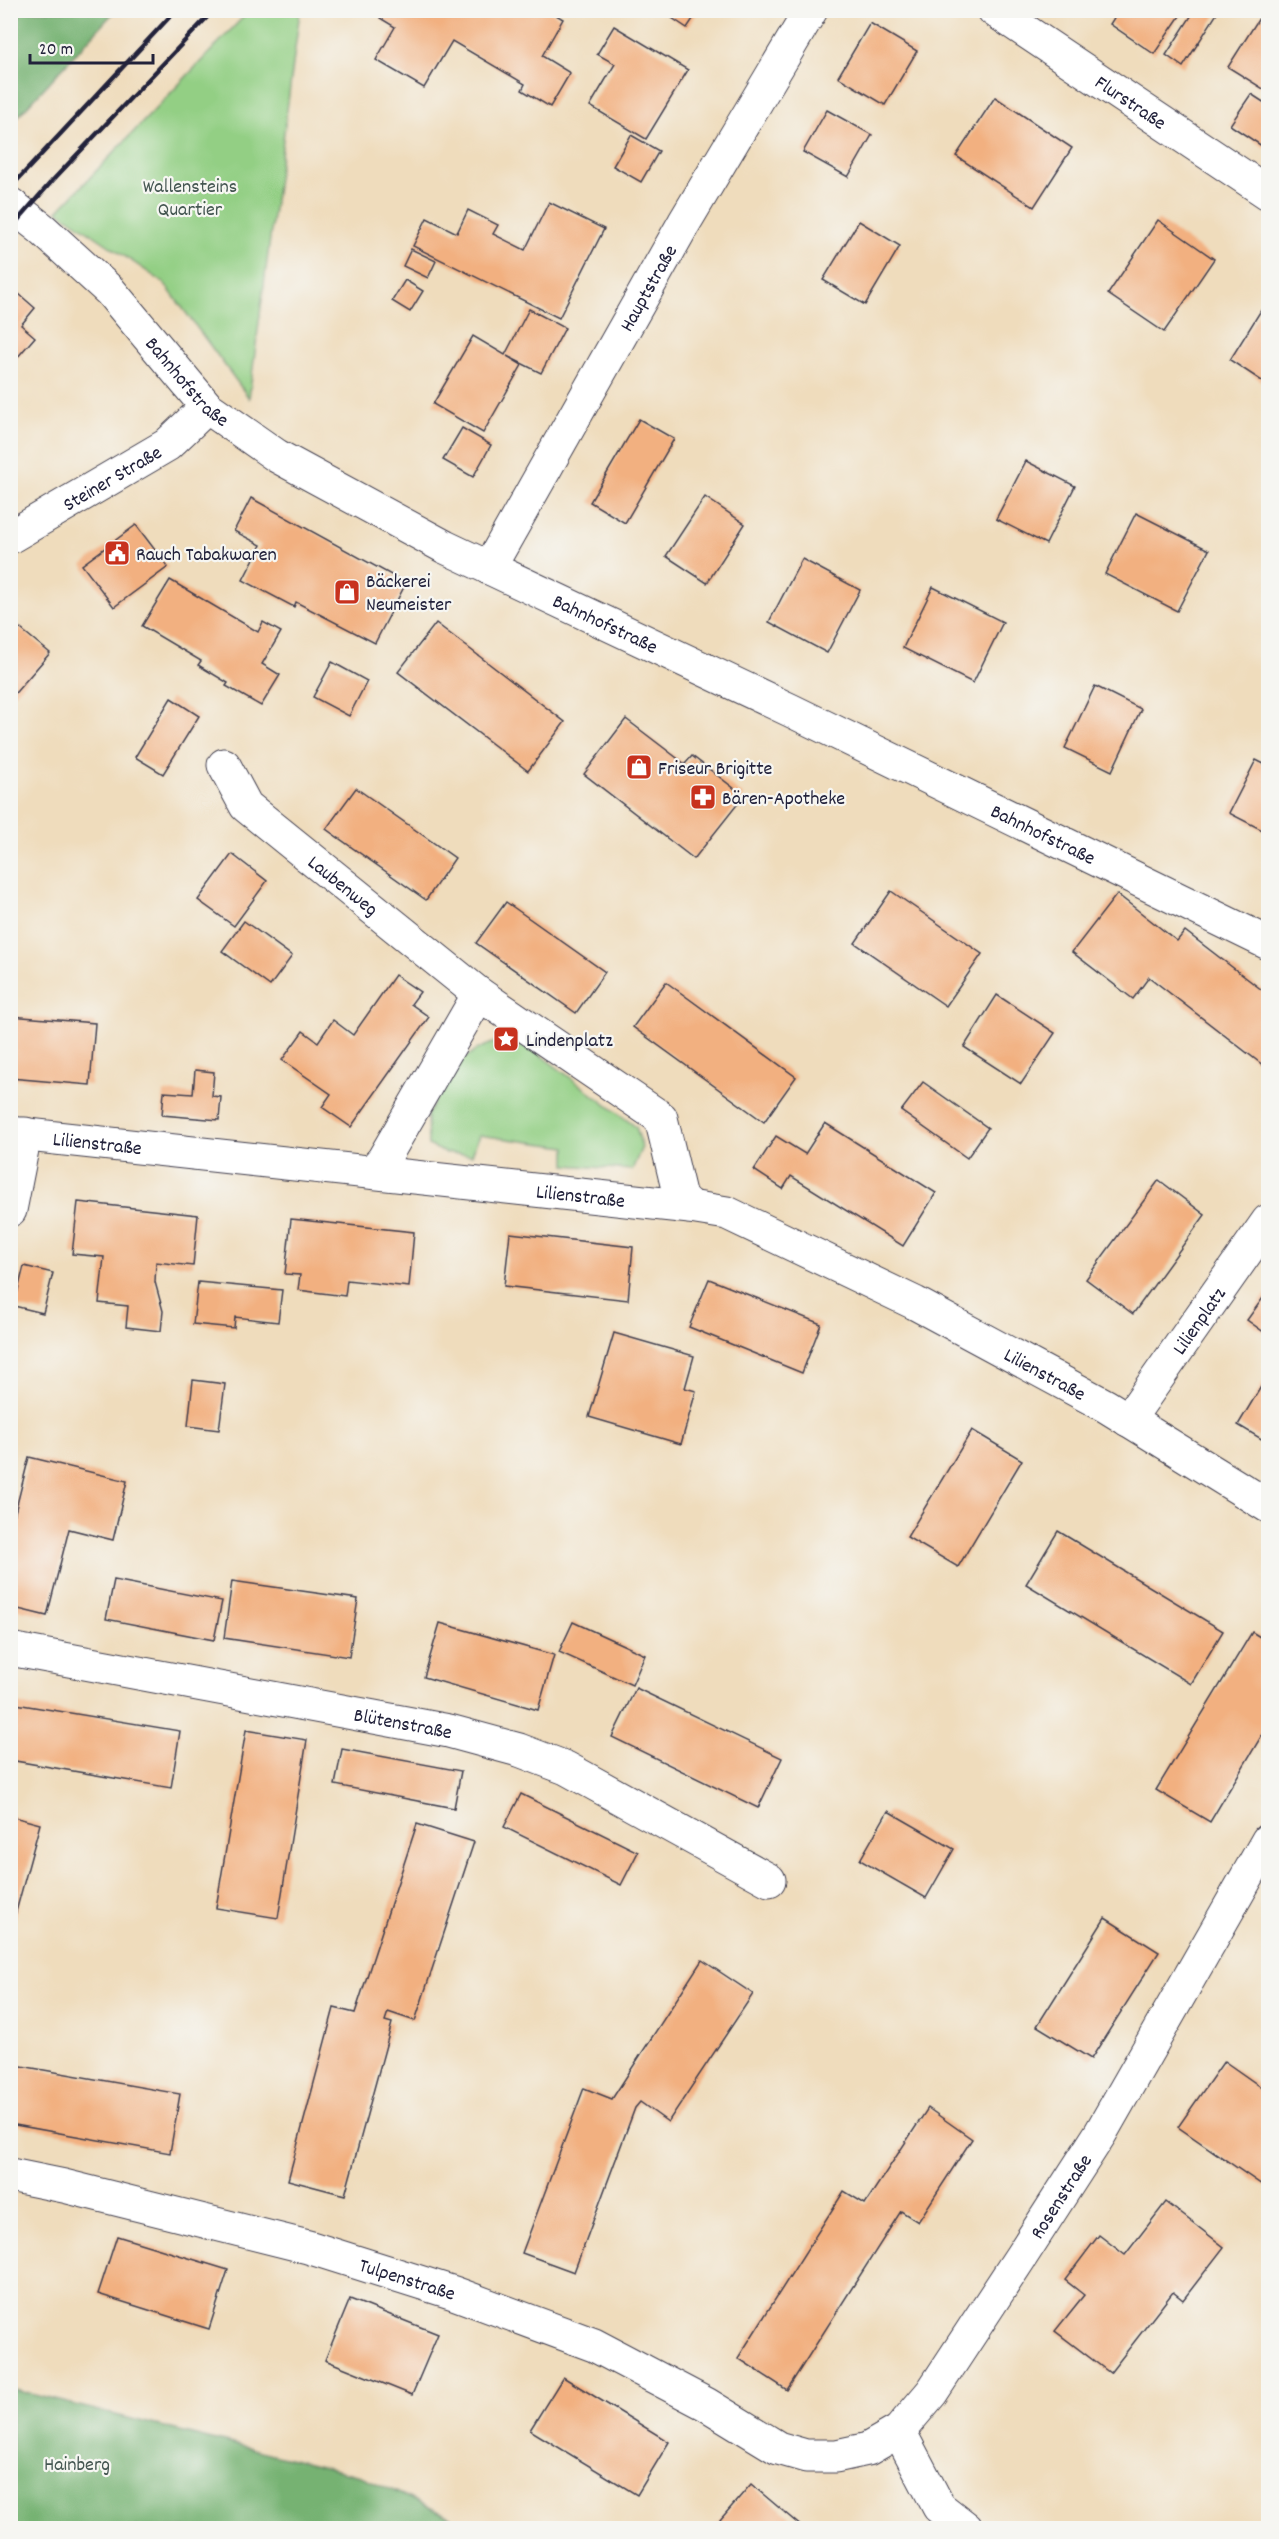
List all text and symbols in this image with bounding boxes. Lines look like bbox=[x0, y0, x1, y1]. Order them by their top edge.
scale bar bbox=[30, 27, 153, 65]
text: 20 m bbox=[39, 38, 73, 63]
street label: Flurstraße bbox=[1088, 70, 1171, 138]
park label: Wallensteins Quartier bbox=[143, 174, 237, 225]
street label: Hauptstraße bbox=[614, 240, 686, 338]
street label: Bahnhofstraße bbox=[137, 332, 234, 435]
street label: Steiner Straße bbox=[59, 440, 168, 520]
public building icon: Rauch Tabakwaren bbox=[102, 538, 132, 568]
place label: Rauch Tabakwaren bbox=[136, 542, 277, 570]
place label: Bäckerei Neumeister bbox=[366, 569, 452, 620]
shop icon: Bäckerei Neumeister bbox=[332, 577, 362, 607]
street label: Bahnhofstraße bbox=[547, 589, 662, 663]
shop icon: Friseur Brigitte bbox=[624, 752, 654, 782]
place label: Friseur Brigitte bbox=[658, 756, 773, 784]
pharmacy icon: Bären-Apotheke bbox=[688, 782, 718, 812]
place label: Bären-Apotheke bbox=[722, 786, 845, 814]
street label: Bahnhofstraße bbox=[985, 799, 1099, 874]
street label: Laubenweg bbox=[301, 850, 383, 924]
place icon: Lindenplatz bbox=[491, 1024, 521, 1054]
place label: Lindenplatz bbox=[526, 1028, 613, 1056]
street label: Lilienstraße bbox=[51, 1127, 143, 1164]
street label: Lilienstraße bbox=[534, 1179, 626, 1217]
street label: Lilienplatz bbox=[1167, 1282, 1234, 1361]
street label: Lilienstraße bbox=[998, 1342, 1090, 1410]
street label: Blütenstraße bbox=[351, 1703, 454, 1748]
street label: Rosenstraße bbox=[1025, 2149, 1100, 2246]
street label: Tulpenstraße bbox=[355, 2253, 459, 2310]
park label: Hainberg bbox=[44, 2452, 110, 2480]

